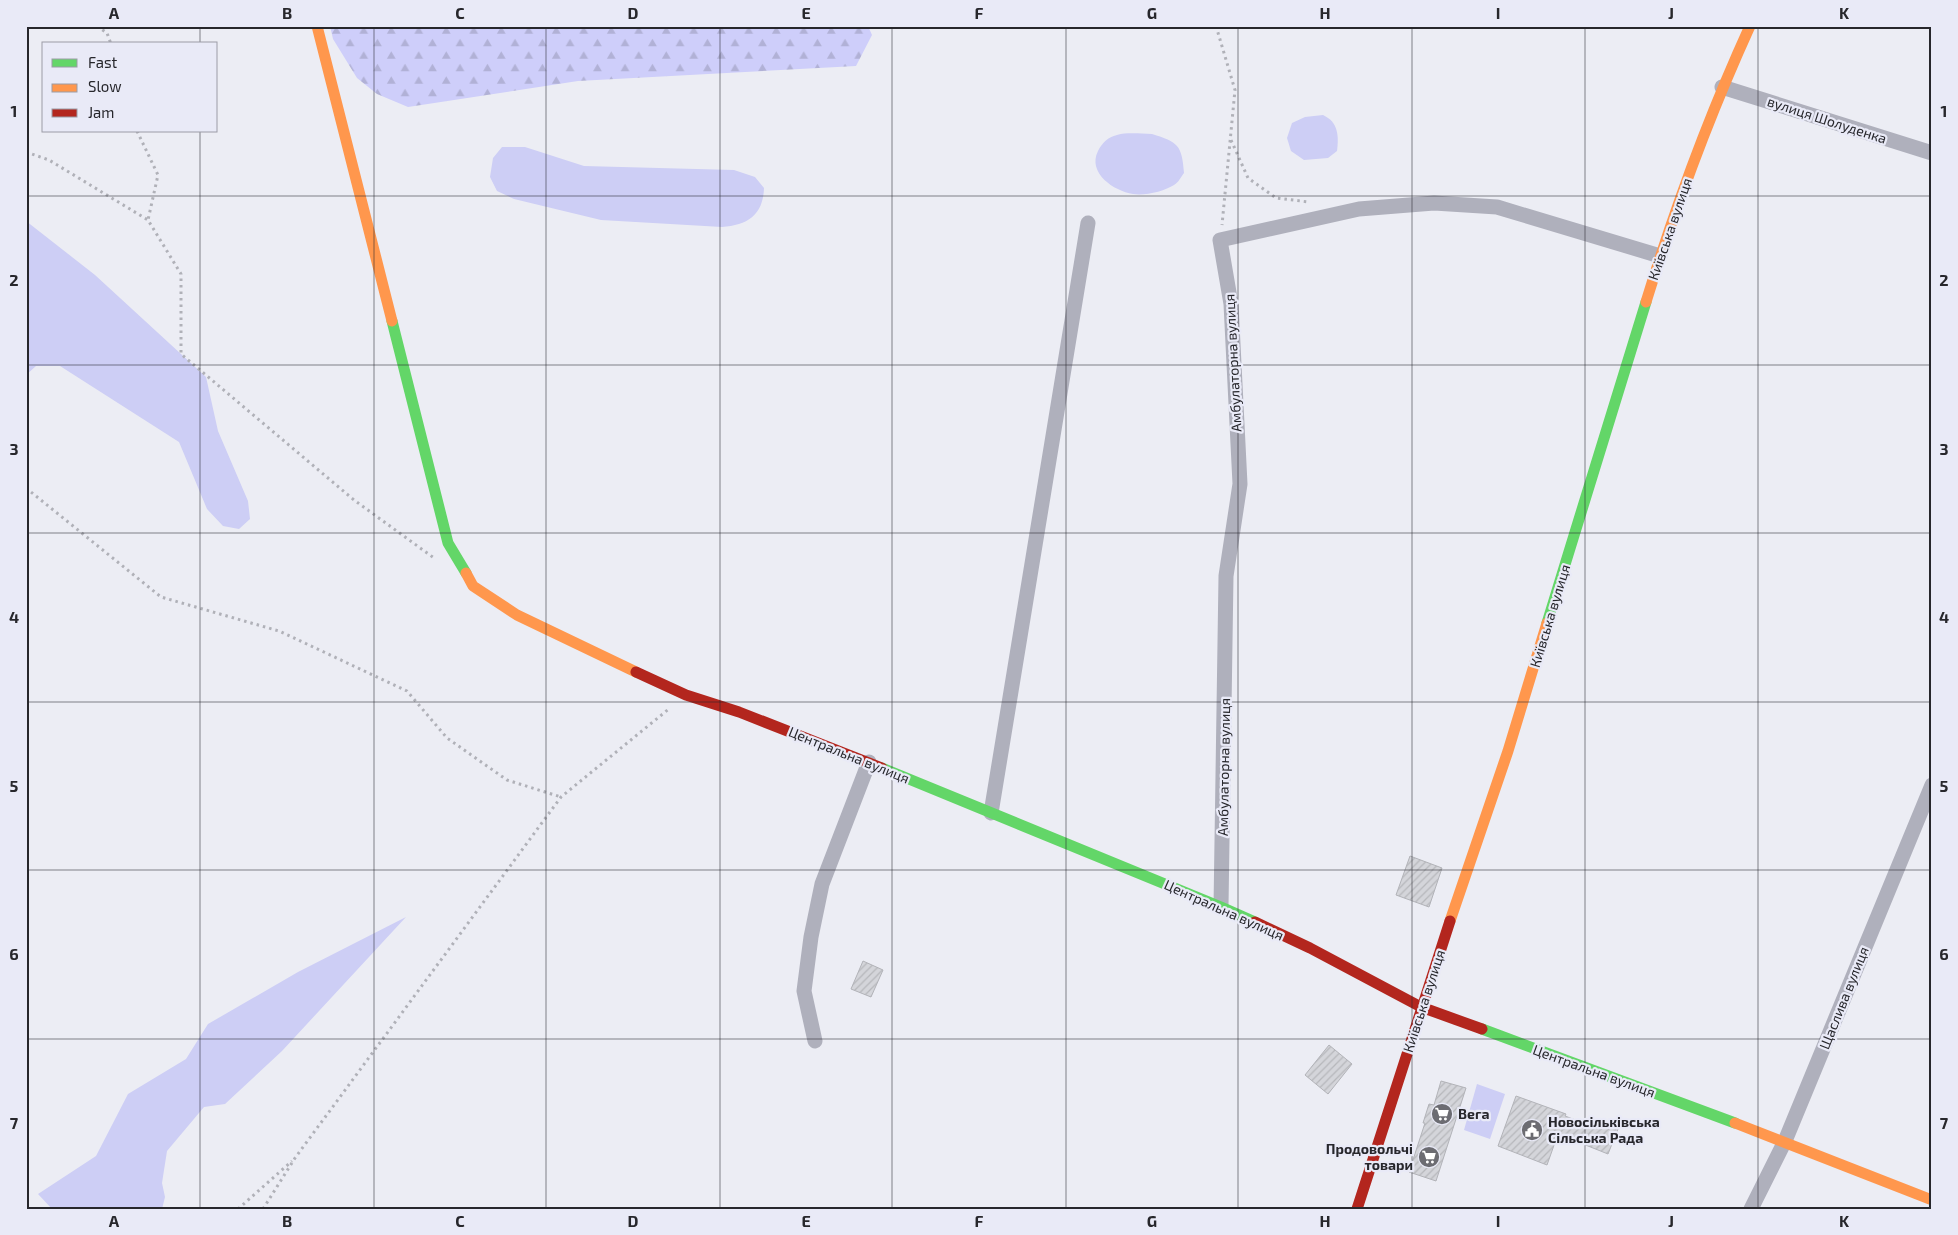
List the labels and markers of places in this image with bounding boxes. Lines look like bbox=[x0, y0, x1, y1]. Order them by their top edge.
supermarket icon: Вега bbox=[1430, 1102, 1454, 1126]
place label: Вега bbox=[1458, 1105, 1489, 1122]
place label: Новосільківська Сільська Рада bbox=[1548, 1113, 1660, 1146]
public building icon: Новосільківська Сільська Рада bbox=[1520, 1118, 1544, 1142]
place label: Продовольчі товари bbox=[1326, 1140, 1413, 1173]
supermarket icon: Продовольчі товари bbox=[1417, 1145, 1441, 1169]

